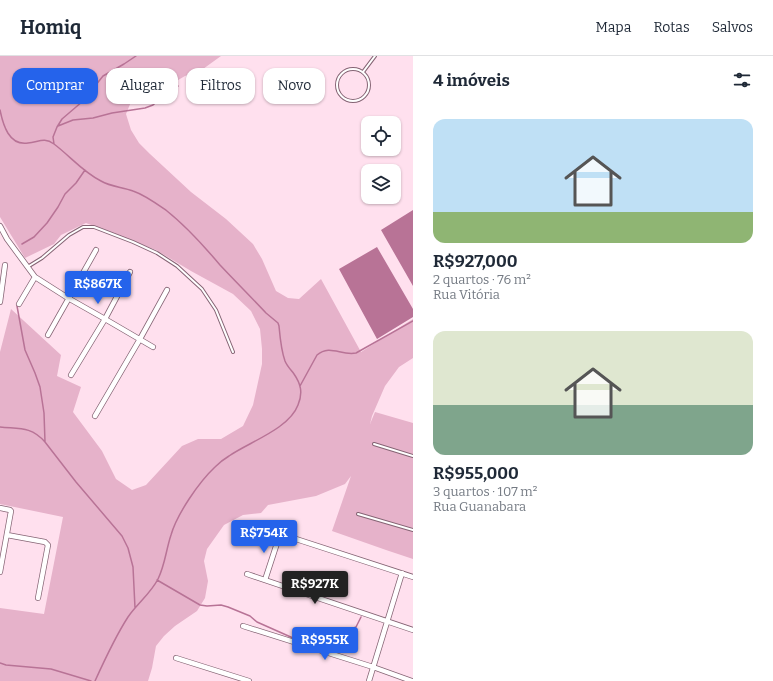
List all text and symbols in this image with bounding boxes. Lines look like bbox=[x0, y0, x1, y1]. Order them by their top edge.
text: Homiq bbox=[20, 16, 81, 39]
text: Mapa bbox=[595, 19, 631, 36]
text: Rotas bbox=[653, 19, 690, 36]
text: Salvos bbox=[712, 19, 753, 36]
chip: Comprar bbox=[12, 68, 98, 104]
chip: Alugar bbox=[106, 68, 178, 104]
chip: Filtros bbox=[186, 68, 255, 104]
chip: Novo bbox=[263, 68, 325, 104]
icon: filters bbox=[731, 69, 753, 91]
text: 4 imóveis bbox=[433, 70, 510, 91]
map controls bbox=[361, 116, 401, 204]
button: locate bbox=[361, 116, 401, 156]
icon: home bbox=[557, 145, 629, 217]
button: layers bbox=[361, 164, 401, 204]
text: R$927,000 bbox=[433, 251, 518, 272]
pin: R$867K bbox=[65, 271, 131, 305]
text: 2 quartos · 76 m² bbox=[433, 272, 531, 287]
text: R$867K bbox=[74, 276, 122, 291]
text: Rua Vitória bbox=[433, 287, 500, 302]
icon: home bbox=[557, 357, 629, 429]
text: R$955,000 bbox=[433, 463, 519, 484]
text: 3 quartos · 107 m² bbox=[433, 484, 537, 499]
text: Rua Guanabara bbox=[433, 499, 526, 514]
pin: R$754K bbox=[231, 520, 297, 554]
text: R$754K bbox=[240, 525, 288, 540]
pin: R$927K bbox=[282, 571, 348, 605]
text: R$927K bbox=[291, 576, 339, 591]
pin: R$955K bbox=[292, 627, 358, 661]
text: R$955K bbox=[301, 632, 349, 647]

